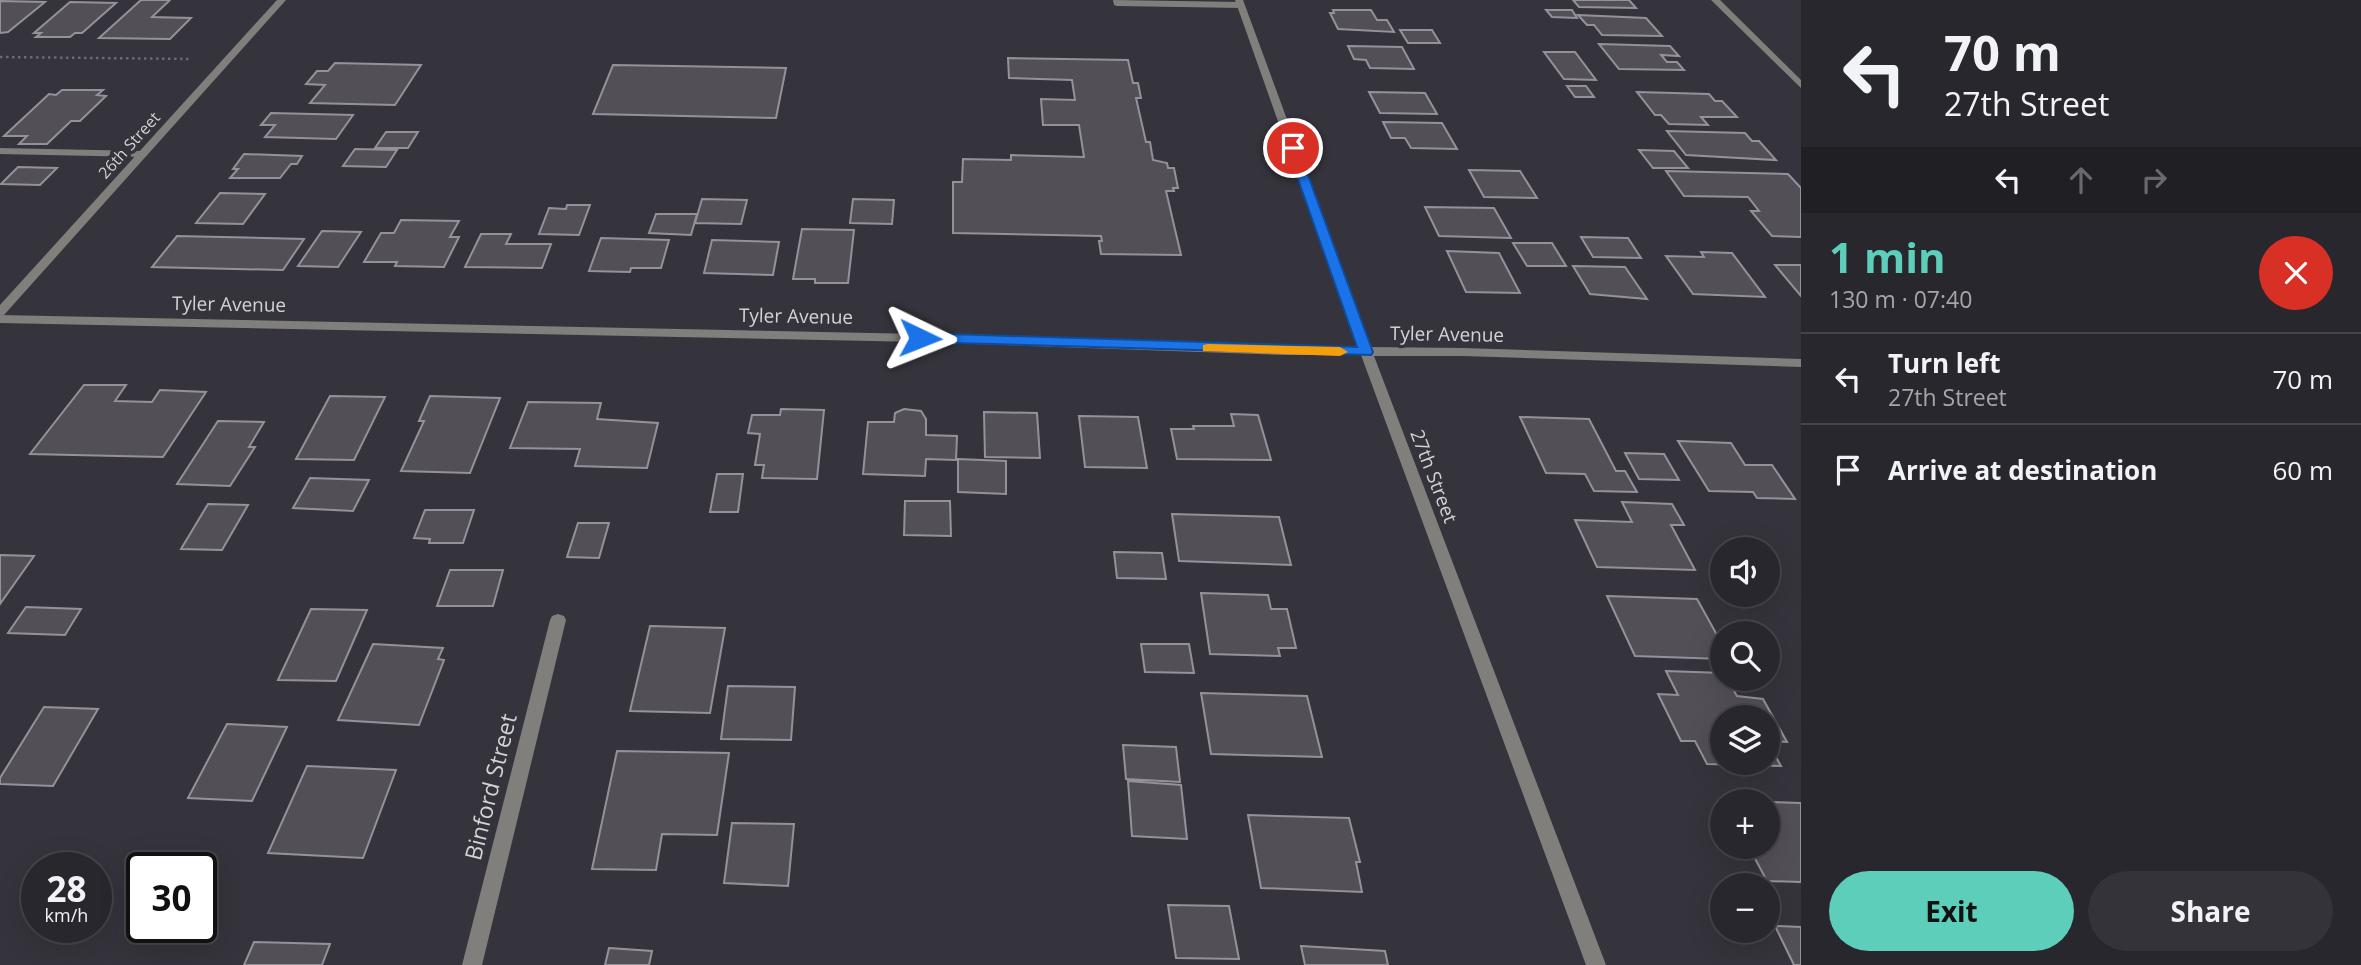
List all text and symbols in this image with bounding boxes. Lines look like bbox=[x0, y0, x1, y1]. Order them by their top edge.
text: 70 m bbox=[1944, 19, 2061, 85]
icon: left bbox=[1829, 28, 1920, 119]
text: 27th Street bbox=[1944, 82, 2109, 125]
street label: 26th Street bbox=[93, 107, 165, 183]
pin bbox=[1263, 118, 1323, 178]
icon: arrive bbox=[1274, 129, 1312, 167]
icon: left bbox=[1989, 161, 2027, 199]
icon: ahead bbox=[2062, 161, 2100, 199]
icon: right bbox=[2135, 161, 2173, 199]
text: 1 min bbox=[1829, 228, 1946, 285]
button: close bbox=[2259, 236, 2333, 310]
text: 130 m · 07:40 bbox=[1829, 283, 1972, 315]
street label: Tyler Avenue bbox=[172, 290, 286, 318]
position arrow bbox=[883, 301, 957, 375]
street label: Tyler Avenue bbox=[739, 302, 853, 330]
street label: Tyler Avenue bbox=[1390, 320, 1504, 348]
text: Turn left bbox=[1888, 345, 2000, 381]
icon: left bbox=[1829, 360, 1867, 398]
text: 70 m bbox=[2272, 361, 2333, 397]
text: 27th Street bbox=[1888, 381, 2007, 413]
street label: 27th Street bbox=[1404, 426, 1464, 527]
icon: arrive bbox=[1829, 451, 1867, 489]
text: Arrive at destination bbox=[1888, 452, 2157, 488]
text: 60 m bbox=[2272, 452, 2333, 488]
map controls bbox=[1710, 537, 1780, 943]
button: sound bbox=[1710, 537, 1780, 607]
button: search bbox=[1710, 621, 1780, 691]
button: layers bbox=[1710, 705, 1780, 775]
street label: Binford Street bbox=[456, 710, 524, 863]
button: + bbox=[1710, 789, 1780, 859]
speed limit sign: 30 bbox=[126, 852, 217, 943]
text: 28 bbox=[46, 865, 87, 912]
button: Exit bbox=[1829, 871, 2074, 951]
button: Share bbox=[2088, 871, 2333, 951]
button: − bbox=[1710, 873, 1780, 943]
text: km/h bbox=[45, 903, 88, 927]

